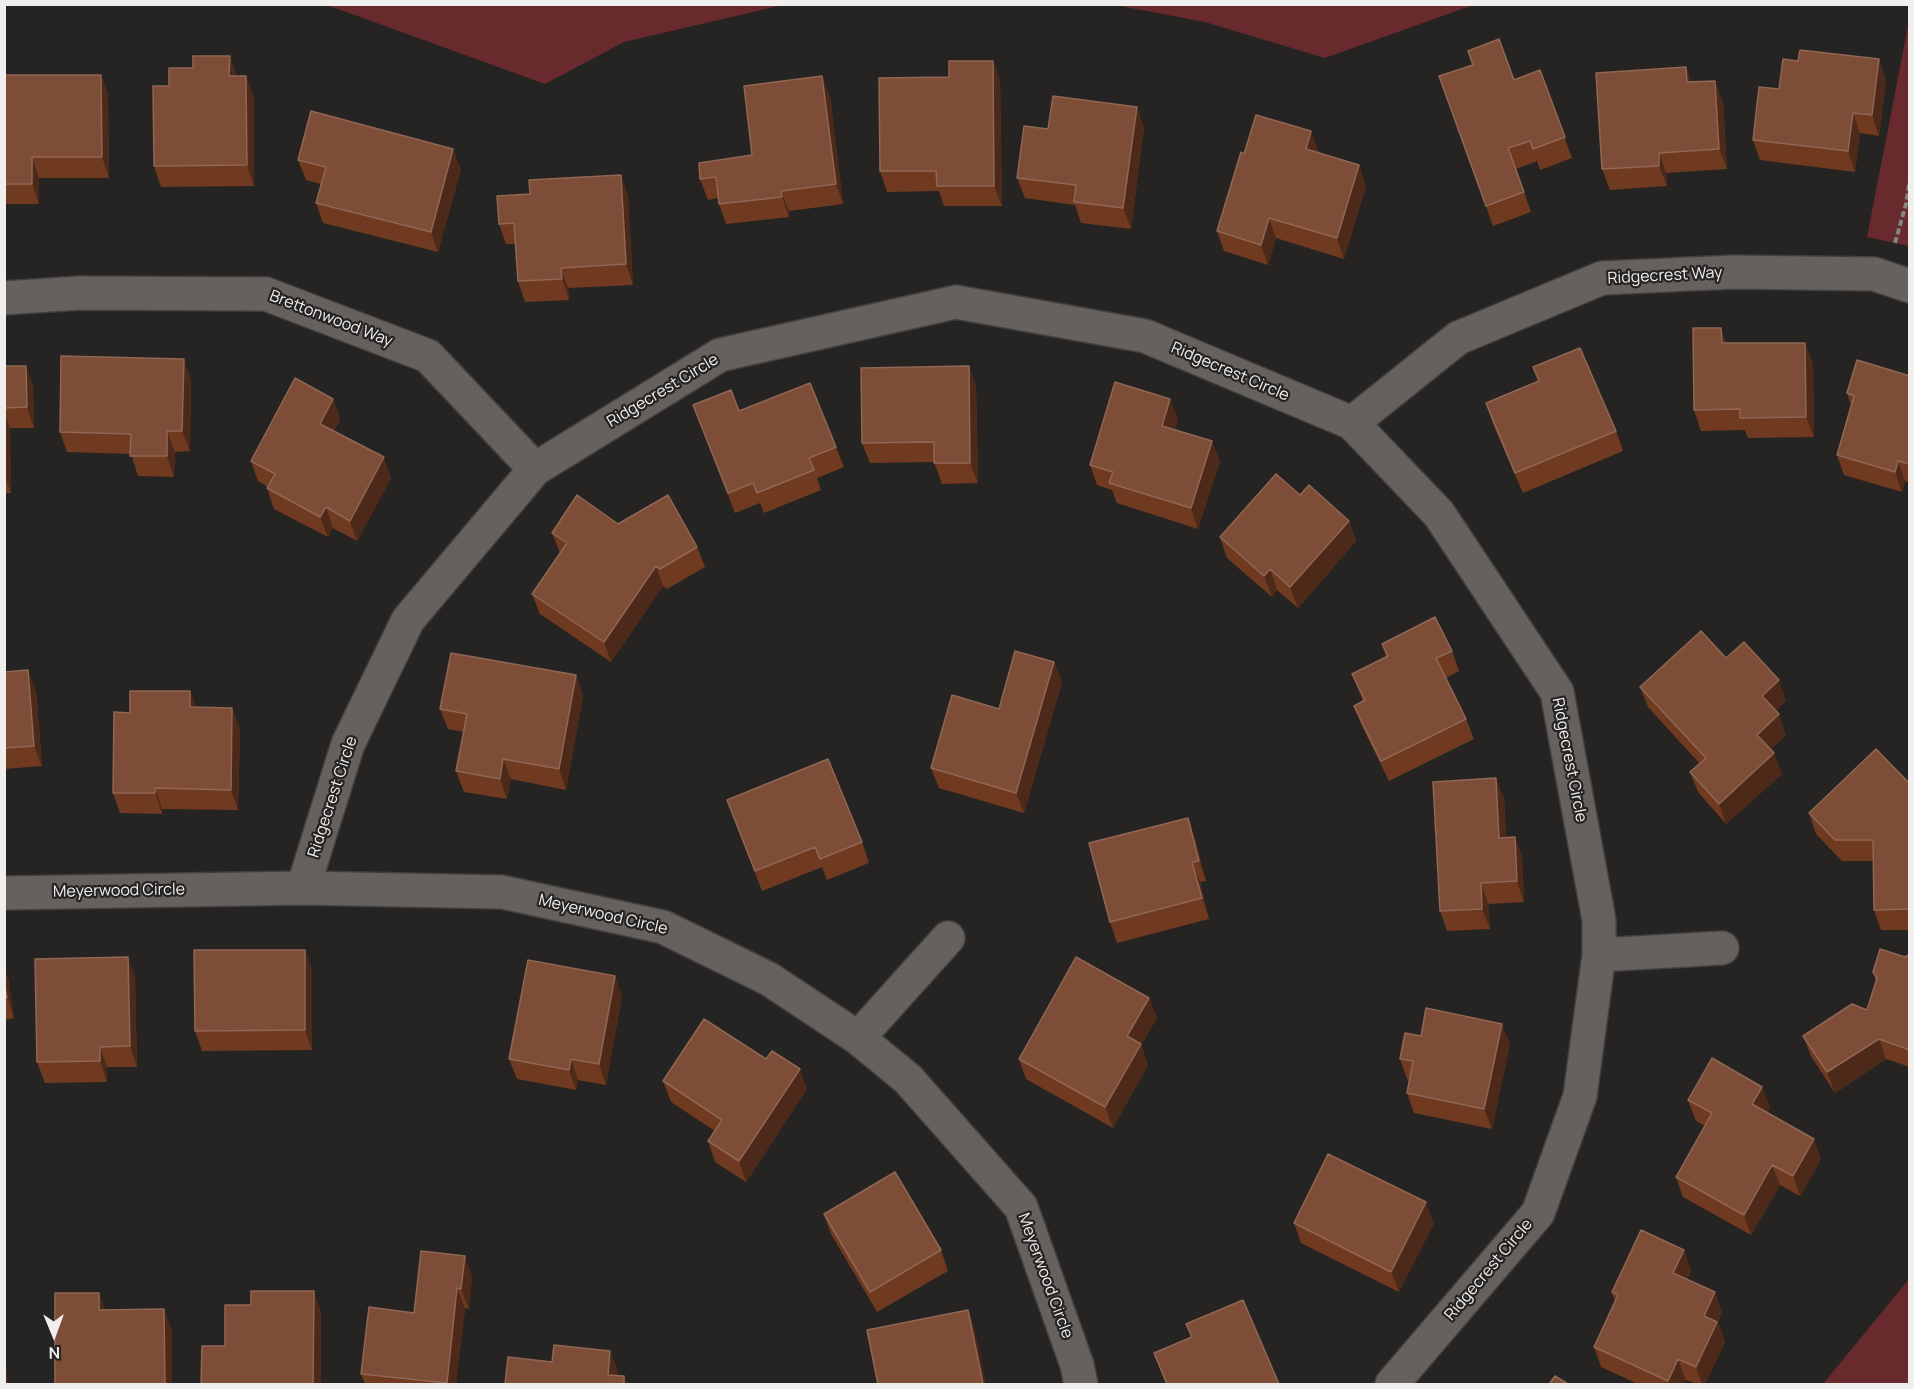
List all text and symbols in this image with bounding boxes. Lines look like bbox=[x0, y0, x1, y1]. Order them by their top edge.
street label: Ridgecrest Way bbox=[1607, 263, 1723, 289]
street label: Brettonwood Way bbox=[267, 287, 395, 351]
street label: Ridgecrest Circle bbox=[1168, 338, 1292, 406]
street label: Ridgecrest Circle bbox=[604, 350, 722, 432]
street label: Ridgecrest Circle bbox=[1548, 696, 1590, 824]
street label: Ridgecrest Circle bbox=[304, 734, 362, 860]
street label: Meyerwood Circle bbox=[53, 880, 185, 902]
street label: Meyerwood Circle bbox=[537, 891, 669, 939]
street label: Meyerwood Circle bbox=[1013, 1211, 1077, 1341]
street label: Ridgecrest Circle bbox=[1441, 1215, 1537, 1325]
north arrow bbox=[24, 1305, 84, 1365]
text: N bbox=[48, 1342, 60, 1364]

